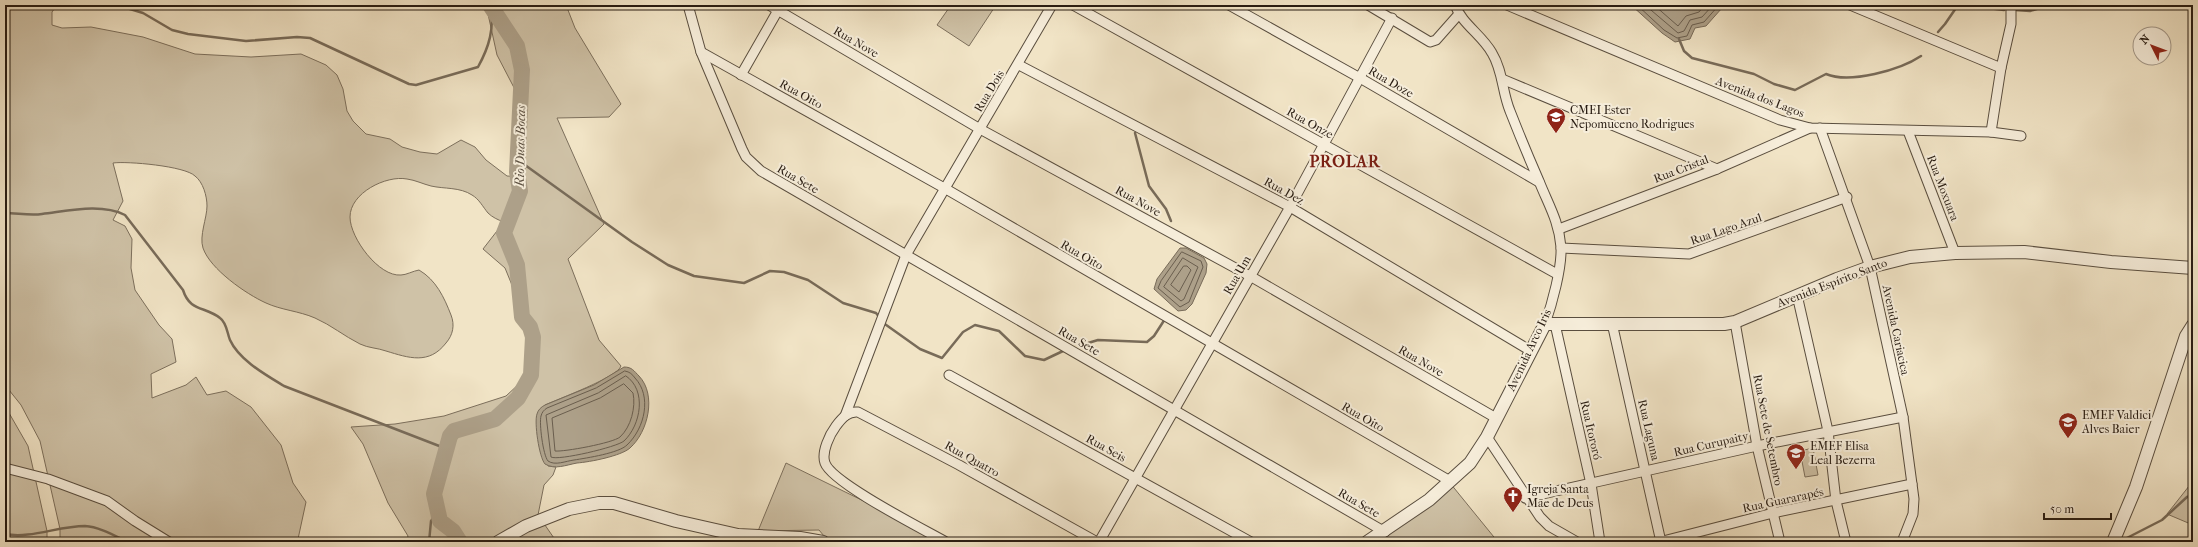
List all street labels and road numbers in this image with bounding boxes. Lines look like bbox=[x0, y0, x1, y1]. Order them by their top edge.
street label: Rua Nove bbox=[831, 23, 881, 61]
street label: Rua Doze bbox=[1366, 63, 1416, 101]
street label: Rua Dois bbox=[971, 67, 1007, 115]
street label: Avenida dos Lagos bbox=[1713, 73, 1807, 121]
street label: Rua Oito bbox=[777, 77, 825, 111]
street label: Rua Onze bbox=[1284, 104, 1336, 142]
street label: Rua Cristal bbox=[1652, 152, 1711, 186]
street label: Rua Moxuara bbox=[1924, 153, 1962, 223]
street label: Rua Sete bbox=[775, 161, 821, 197]
street label: Rua Dez bbox=[1261, 174, 1307, 208]
street label: Rua Nove bbox=[1113, 183, 1163, 219]
street label: Rua Lago Azul bbox=[1689, 210, 1764, 248]
street label: Rua Oito bbox=[1058, 237, 1106, 273]
street label: Rua Um bbox=[1220, 253, 1254, 297]
street label: Avenida Espírito Santo bbox=[1774, 256, 1889, 311]
street label: Avenida Cariacica bbox=[1879, 283, 1912, 377]
street label: Avenida Arco Iris bbox=[1503, 306, 1554, 394]
street label: Rua Sete bbox=[1056, 323, 1102, 359]
street label: Rua Nove bbox=[1396, 342, 1446, 380]
street label: Rua Sete de Setembro bbox=[1750, 373, 1786, 487]
street label: Rua Laguna bbox=[1635, 398, 1663, 462]
street label: Rua Oito bbox=[1339, 399, 1387, 435]
street label: Rua Itororó bbox=[1577, 399, 1605, 461]
street label: Rua Curupaity bbox=[1672, 428, 1750, 459]
street label: Rua Seis bbox=[1084, 431, 1129, 465]
street label: Rua Quatro bbox=[942, 438, 1002, 480]
street label: Rua Guararapés bbox=[1741, 484, 1825, 515]
street label: Rua Sete bbox=[1336, 485, 1382, 521]

